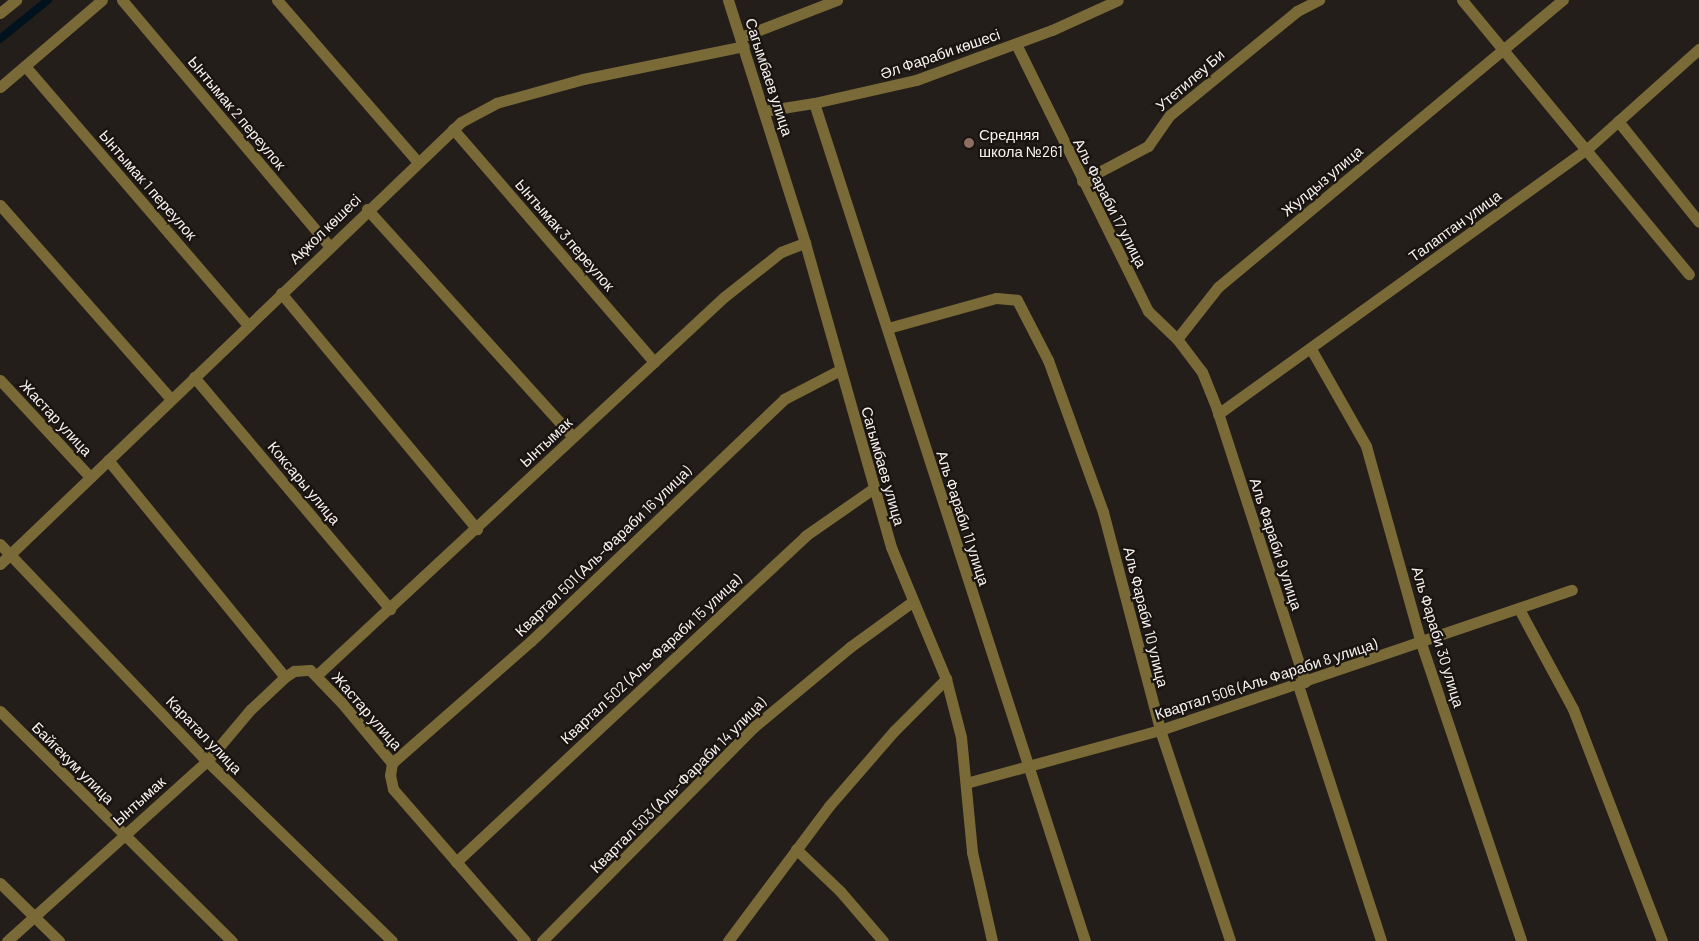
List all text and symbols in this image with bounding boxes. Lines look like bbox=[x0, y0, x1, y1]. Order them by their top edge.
street label: Сагымбаев улица bbox=[741, 16, 797, 138]
street label: Әл Фараби көшесі bbox=[878, 25, 1002, 83]
street label: Утетилеу Би bbox=[1152, 45, 1228, 115]
street label: Ынтымак 2 переулок bbox=[184, 53, 290, 173]
place label: Средняя школа №261 bbox=[979, 125, 1063, 160]
street label: Ынтымак 1 переулок bbox=[95, 126, 201, 244]
street label: Аль Фараби 17 улица bbox=[1070, 135, 1150, 271]
marker: Средняя школа №261 bbox=[963, 137, 975, 149]
street label: Жулдыз улица bbox=[1278, 142, 1366, 220]
street label: Ынтымак 3 переулок bbox=[512, 175, 618, 295]
street label: Талаптан улица bbox=[1405, 187, 1505, 265]
street label: Ақжол көшесі bbox=[285, 190, 365, 268]
street label: Жастар улица bbox=[16, 376, 96, 460]
street label: Сагымбаев улица bbox=[857, 404, 909, 528]
street label: Ынтымак bbox=[516, 413, 576, 471]
street label: Коксары улица bbox=[264, 438, 344, 528]
street label: Аль Фараби 11 улица bbox=[933, 448, 993, 588]
street label: Квартал 501 (Аль-Фараби 16 улица) bbox=[511, 462, 695, 640]
street label: Аль Фараби 9 улица bbox=[1246, 476, 1306, 612]
street label: Аль Фараби 10 улица bbox=[1120, 545, 1172, 689]
street label: Аль Фараби 30 улица bbox=[1408, 564, 1468, 710]
street label: Квартал 502 (Аль-Фараби 15 улица) bbox=[557, 570, 745, 748]
street label: Квартал 506 (Аль Фараби 8 улица) bbox=[1153, 635, 1379, 723]
street label: Жастар улица bbox=[328, 668, 406, 754]
street label: Каратал улица bbox=[162, 692, 246, 778]
street label: Квартал 503 (Аль-Фараби 14 улица) bbox=[586, 693, 770, 877]
street label: Байгекум улица bbox=[28, 718, 118, 808]
street label: Ынтымак bbox=[109, 773, 169, 829]

